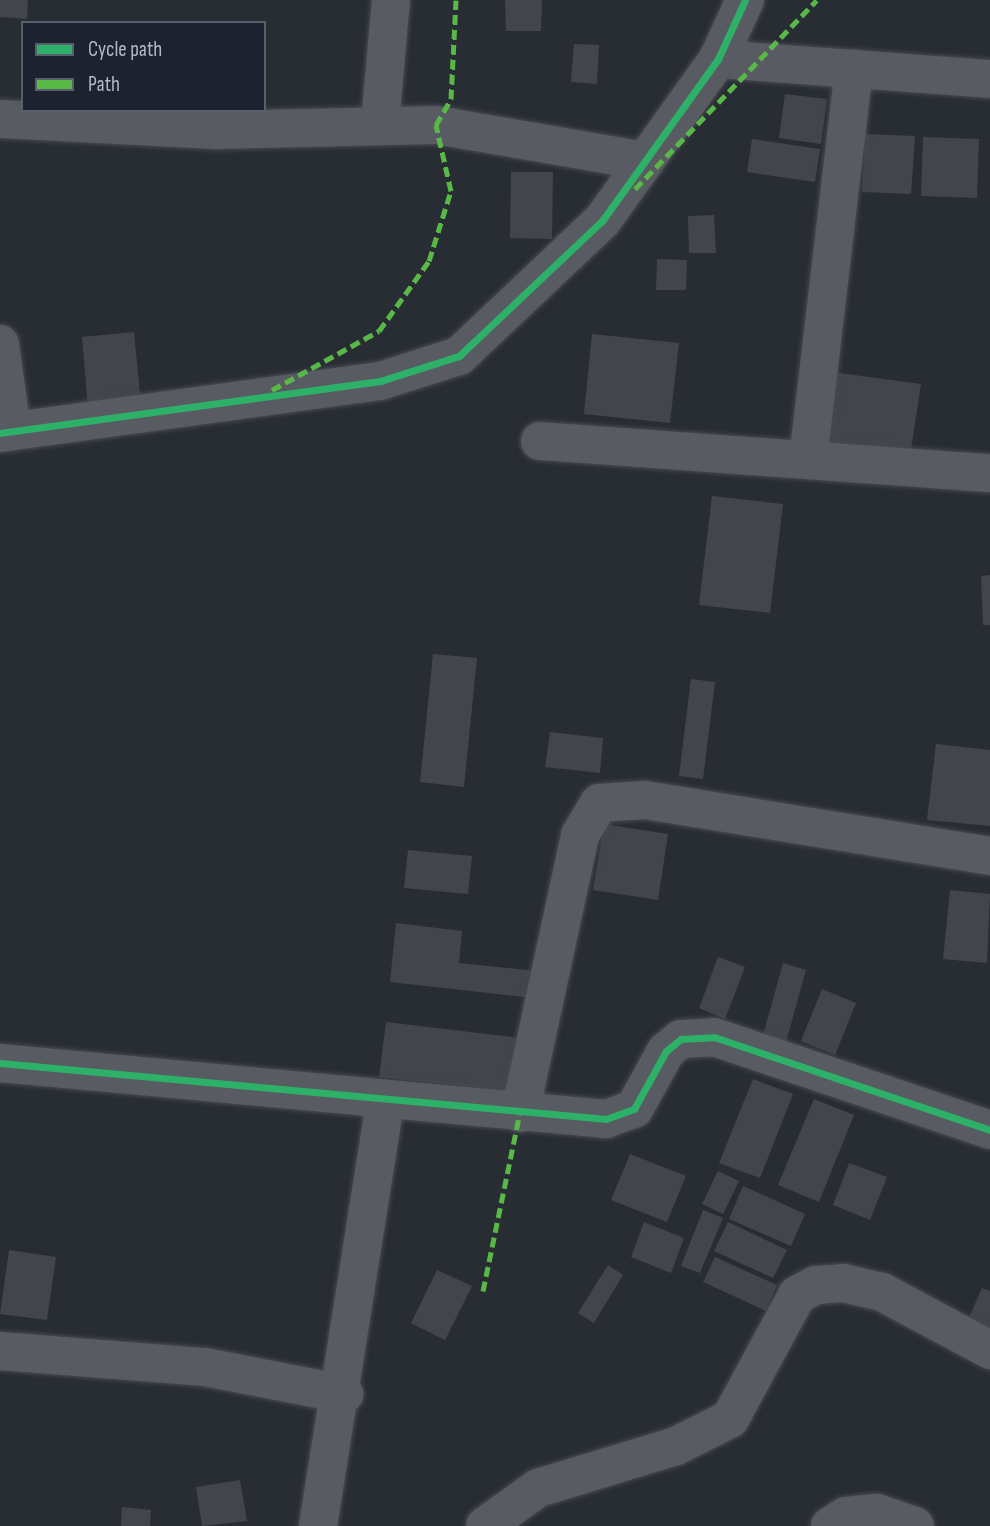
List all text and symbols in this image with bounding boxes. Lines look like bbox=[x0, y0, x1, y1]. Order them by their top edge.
legend bbox=[21, 21, 266, 112]
text: Cycle path bbox=[88, 37, 162, 62]
text: Path bbox=[88, 72, 120, 97]

